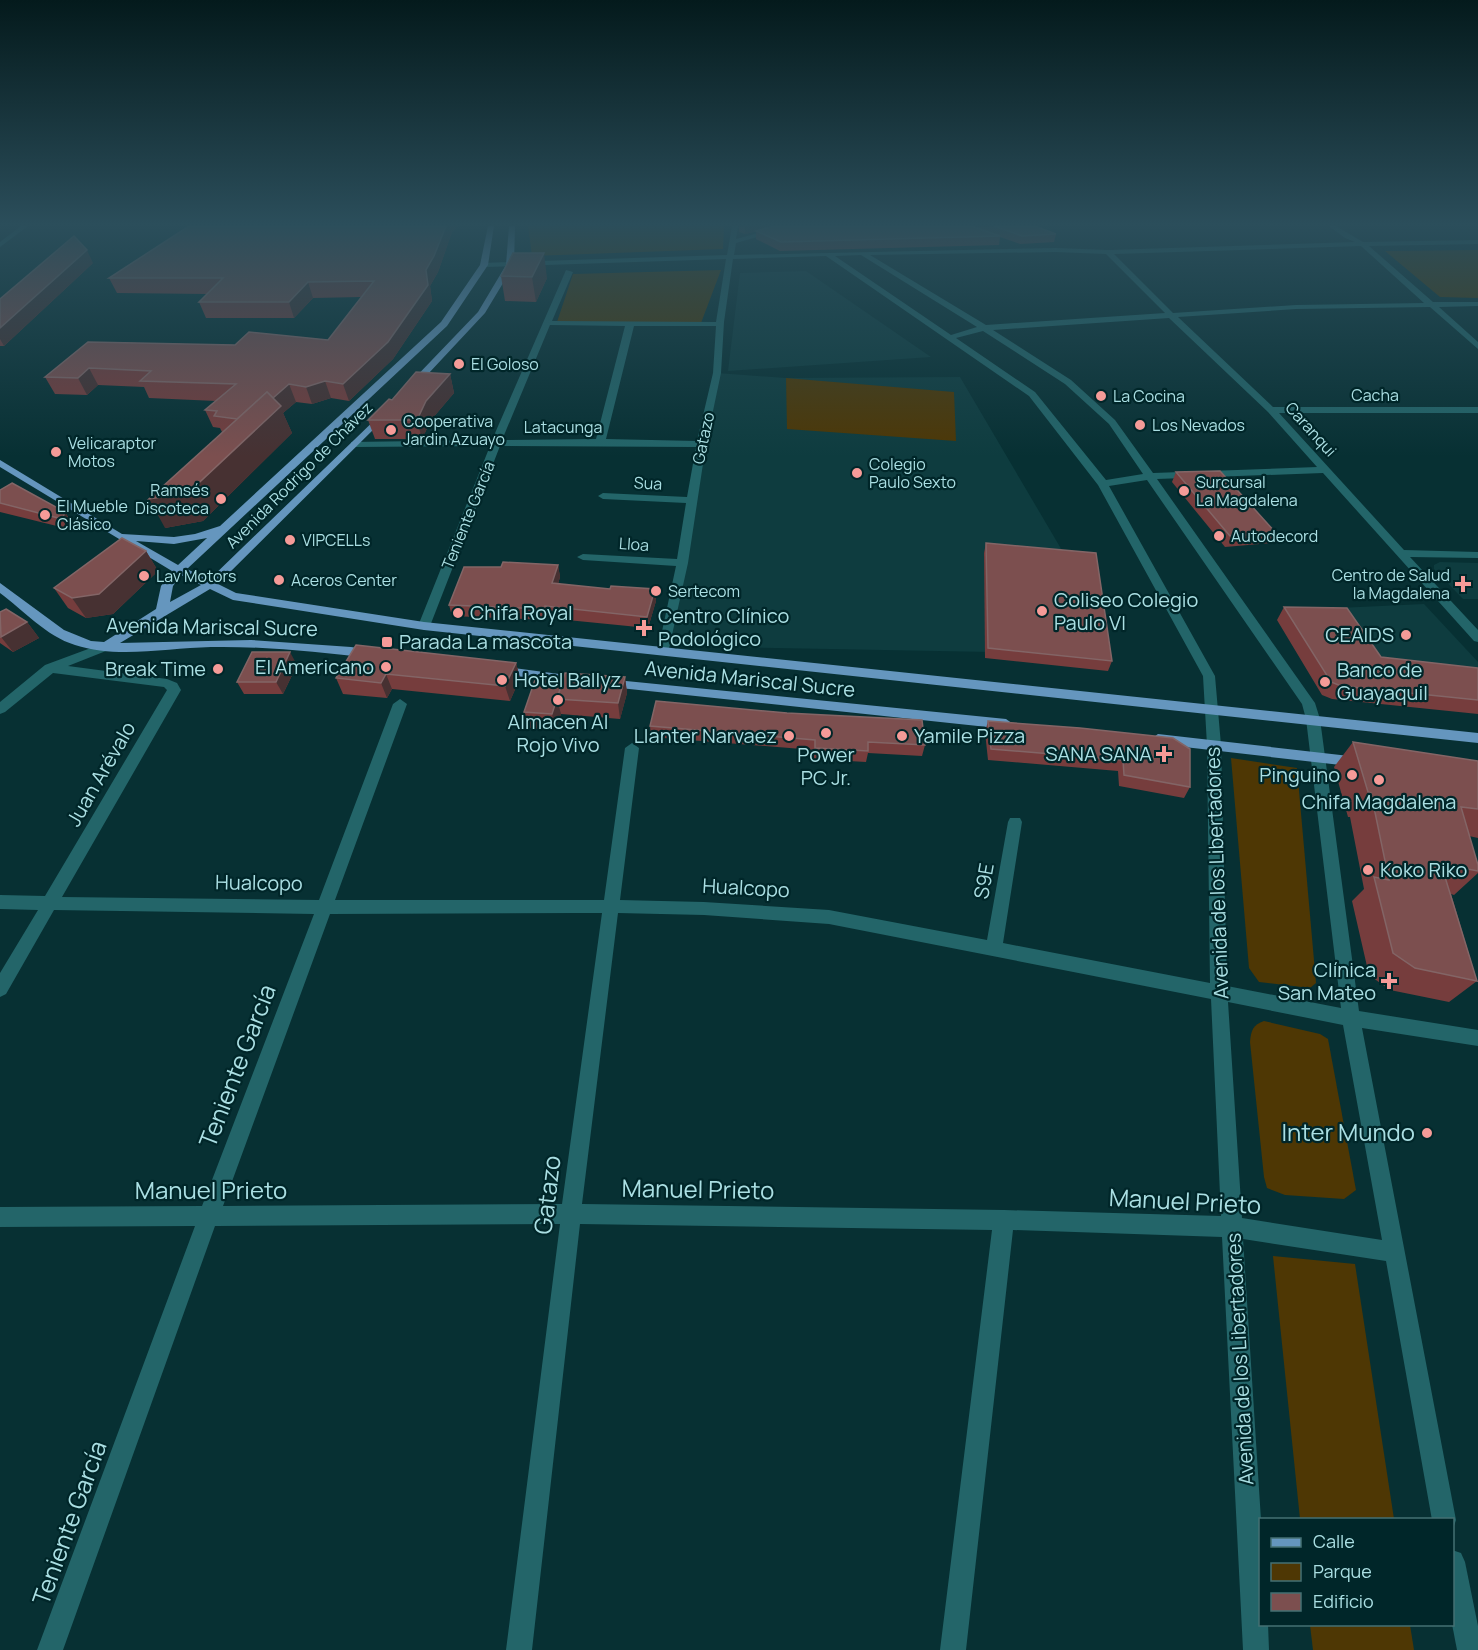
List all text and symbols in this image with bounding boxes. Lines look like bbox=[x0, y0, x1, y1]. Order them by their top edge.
place label: El Goloso bbox=[471, 353, 539, 375]
marker: El Goloso bbox=[452, 357, 466, 371]
street label: Cacha bbox=[1351, 384, 1399, 406]
place label: La Cocina bbox=[1113, 385, 1185, 407]
marker: La Cocina bbox=[1094, 389, 1108, 403]
street label: Avenida Rodrigo de Chávez bbox=[221, 397, 377, 553]
street label: Caranqui bbox=[1280, 397, 1342, 461]
place label: Cooperativa Jardin Azuayo bbox=[403, 410, 505, 450]
street label: Gatazo bbox=[687, 410, 719, 466]
place label: Los Nevados bbox=[1152, 414, 1245, 436]
street label: Latacunga bbox=[524, 416, 602, 438]
marker: Los Nevados bbox=[1133, 418, 1147, 432]
marker: Cooperativa Jardin Azuayo bbox=[384, 423, 398, 437]
place label: Velicaraptor Motos bbox=[68, 432, 157, 472]
marker: Velicaraptor Motos bbox=[49, 445, 63, 459]
place label: Colegio Paulo Sexto bbox=[869, 453, 956, 493]
street label: Teniente García bbox=[436, 458, 500, 572]
marker: Colegio Paulo Sexto bbox=[850, 466, 864, 480]
street label: Sua bbox=[633, 471, 663, 495]
place label: Surcursal La Magdalena bbox=[1196, 471, 1298, 511]
place label: Ramsés Discoteca bbox=[135, 479, 209, 519]
marker: Surcursal La Magdalena bbox=[1177, 484, 1191, 498]
marker: Ramsés Discoteca bbox=[214, 492, 228, 506]
place label: El Mueble Clásico bbox=[57, 495, 128, 535]
marker: El Mueble Clásico bbox=[38, 508, 52, 522]
place label: Autodecord bbox=[1231, 525, 1318, 547]
place label: VIPCELLs bbox=[302, 529, 370, 551]
marker: Autodecord bbox=[1212, 529, 1226, 543]
street label: Lloa bbox=[618, 532, 650, 556]
marker: VIPCELLs bbox=[283, 533, 297, 547]
place label: Centro de Salud la Magdalena bbox=[1332, 564, 1450, 604]
place label: Lav Motors bbox=[156, 565, 236, 587]
marker: Lav Motors bbox=[137, 569, 151, 583]
place label: Aceros Center bbox=[291, 569, 397, 591]
marker: Aceros Center bbox=[272, 573, 286, 587]
marker: Centro de Salud la Magdalena bbox=[1454, 575, 1472, 593]
place label: Sertecom bbox=[668, 580, 740, 602]
marker: Sertecom bbox=[649, 584, 663, 598]
place label: Coliseo Colegio Paulo VI bbox=[1054, 586, 1199, 636]
place label: Chifa Royal bbox=[470, 599, 573, 626]
place label: Centro Clínico Podológico bbox=[658, 602, 789, 652]
marker: Coliseo Colegio Paulo VI bbox=[1035, 604, 1049, 618]
marker: Chifa Royal bbox=[451, 606, 465, 620]
street label: Avenida Mariscal Sucre bbox=[106, 611, 318, 642]
marker: Centro Clínico Podológico bbox=[635, 619, 653, 637]
place label: CEAIDS bbox=[1325, 621, 1394, 648]
place label: Parada La mascota bbox=[399, 628, 572, 655]
marker: CEAIDS bbox=[1399, 628, 1413, 642]
marker: Parada La mascota bbox=[380, 635, 394, 649]
place label: El Americano bbox=[255, 653, 374, 680]
street label: Avenida Mariscal Sucre bbox=[643, 654, 857, 703]
place label: Break Time bbox=[105, 655, 206, 682]
place label: Banco de Guayaquil bbox=[1337, 656, 1428, 706]
marker: El Americano bbox=[379, 660, 393, 674]
marker: Break Time bbox=[211, 662, 225, 676]
place label: Hotel Ballyz bbox=[514, 666, 621, 693]
marker: Hotel Ballyz bbox=[495, 673, 509, 687]
marker: Banco de Guayaquil bbox=[1318, 675, 1332, 689]
marker: Almacen Al Rojo Vivo bbox=[551, 693, 565, 707]
place label: Almacen Al Rojo Vivo bbox=[508, 708, 608, 758]
street label: Juan Arévalo bbox=[60, 716, 141, 831]
place label: Llanter Narvaez bbox=[634, 722, 777, 749]
place label: Yamile Pizza bbox=[914, 722, 1025, 749]
marker: Power PC Jr. bbox=[819, 726, 833, 740]
marker: Llanter Narvaez bbox=[782, 729, 796, 743]
marker: Yamile Pizza bbox=[895, 729, 909, 743]
place label: SANA SANA bbox=[1045, 740, 1152, 767]
place label: Power PC Jr. bbox=[797, 741, 855, 791]
street label: Avenida de los Libertadores bbox=[1199, 746, 1234, 1000]
marker: SANA SANA bbox=[1157, 747, 1171, 761]
place label: Pinguino bbox=[1259, 761, 1340, 788]
marker: Pinguino bbox=[1345, 768, 1359, 782]
marker: Chifa Magdalena bbox=[1372, 773, 1386, 787]
place label: Chifa Magdalena bbox=[1302, 788, 1456, 815]
place label: Koko Riko bbox=[1380, 856, 1467, 883]
street label: S9E bbox=[967, 861, 1000, 901]
marker: Koko Riko bbox=[1361, 863, 1375, 877]
street label: Hualcopo bbox=[215, 868, 303, 897]
street label: Hualcopo bbox=[702, 872, 791, 903]
place label: Clínica San Mateo bbox=[1278, 956, 1376, 1006]
marker: Clínica San Mateo bbox=[1380, 972, 1398, 990]
street label: Teniente García bbox=[190, 979, 283, 1152]
place label: Inter Mundo bbox=[1282, 1115, 1415, 1148]
marker: Inter Mundo bbox=[1420, 1126, 1434, 1140]
street label: Gatazo bbox=[525, 1154, 568, 1236]
street label: Manuel Prieto bbox=[621, 1171, 775, 1206]
street label: Manuel Prieto bbox=[135, 1173, 287, 1206]
street label: Manuel Prieto bbox=[1108, 1180, 1262, 1221]
street label: Avenida de los Libertadores bbox=[1219, 1232, 1260, 1486]
street label: Teniente García bbox=[24, 1436, 114, 1609]
legend bbox=[1259, 1518, 1454, 1626]
text: Calle bbox=[1313, 1529, 1355, 1553]
text: Parque bbox=[1313, 1559, 1372, 1583]
text: Edificio bbox=[1313, 1589, 1374, 1613]

